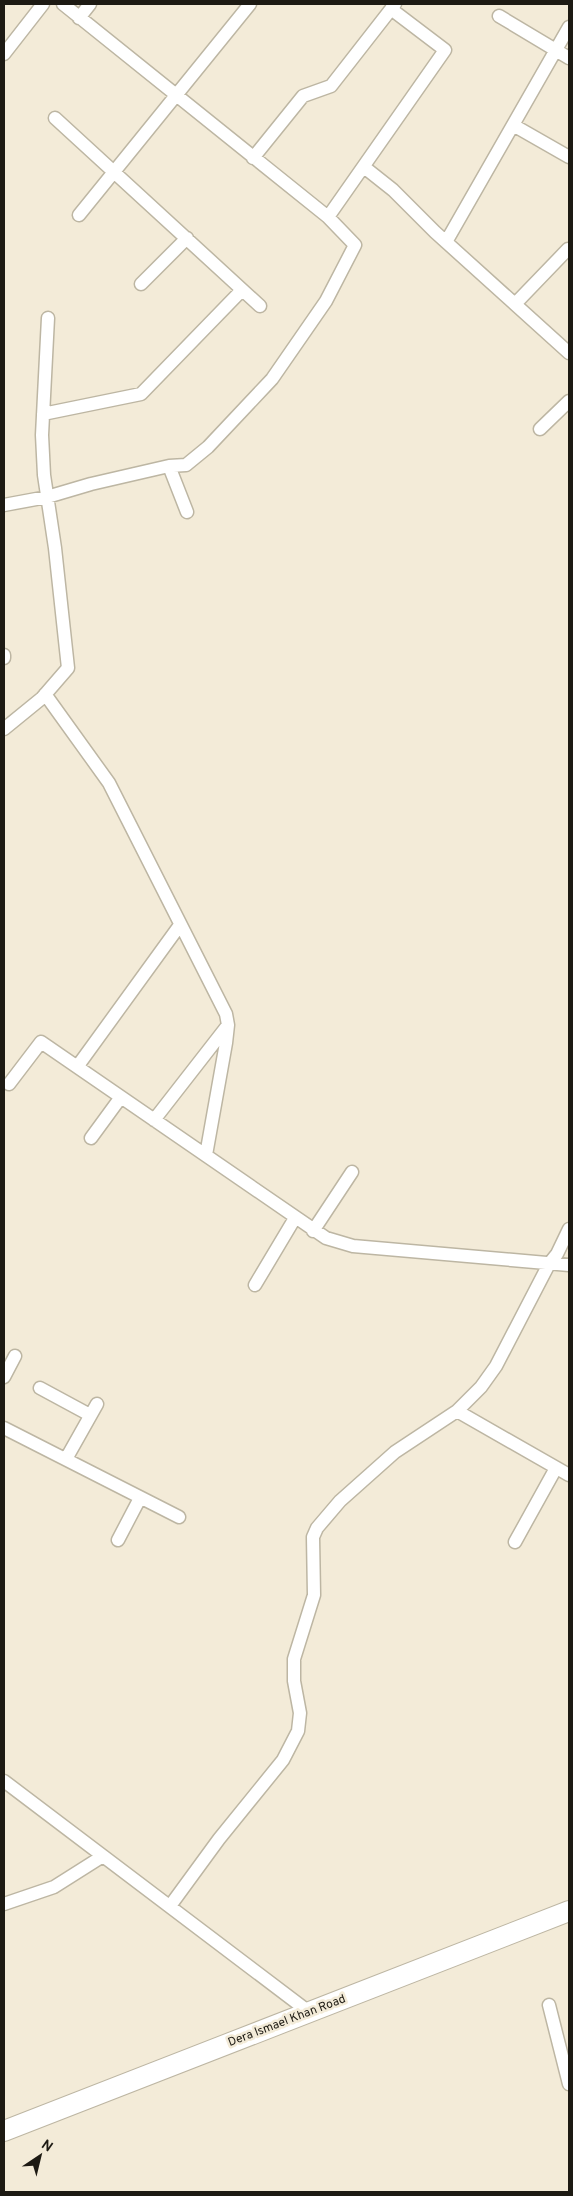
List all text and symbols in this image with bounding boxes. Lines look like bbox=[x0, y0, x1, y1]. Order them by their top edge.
street label: Dera Ismael Khan Road bbox=[226, 1991, 348, 2051]
north arrow bbox=[15, 2131, 65, 2181]
text: N bbox=[38, 2137, 56, 2156]

